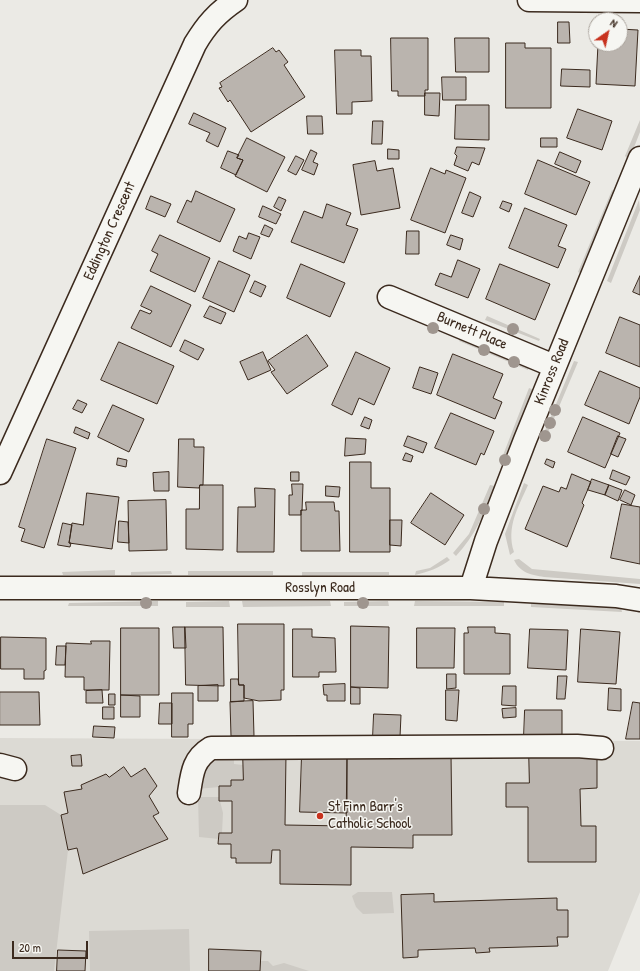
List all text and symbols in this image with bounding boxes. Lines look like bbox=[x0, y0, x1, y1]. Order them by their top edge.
north arrow bbox=[588, 12, 628, 52]
text: N bbox=[608, 15, 620, 30]
street label: Eddington Crescent bbox=[80, 179, 140, 283]
street label: Burnett Place bbox=[434, 308, 510, 354]
street label: Kinross Road bbox=[531, 336, 573, 408]
street label: Rosslyn Road bbox=[285, 579, 355, 597]
place label: St Finn Barr's Catholic School bbox=[328, 798, 411, 833]
marker: St Finn Barr's Catholic School bbox=[315, 811, 325, 821]
scale bar bbox=[14, 933, 90, 959]
text: 20 m bbox=[19, 939, 41, 956]

